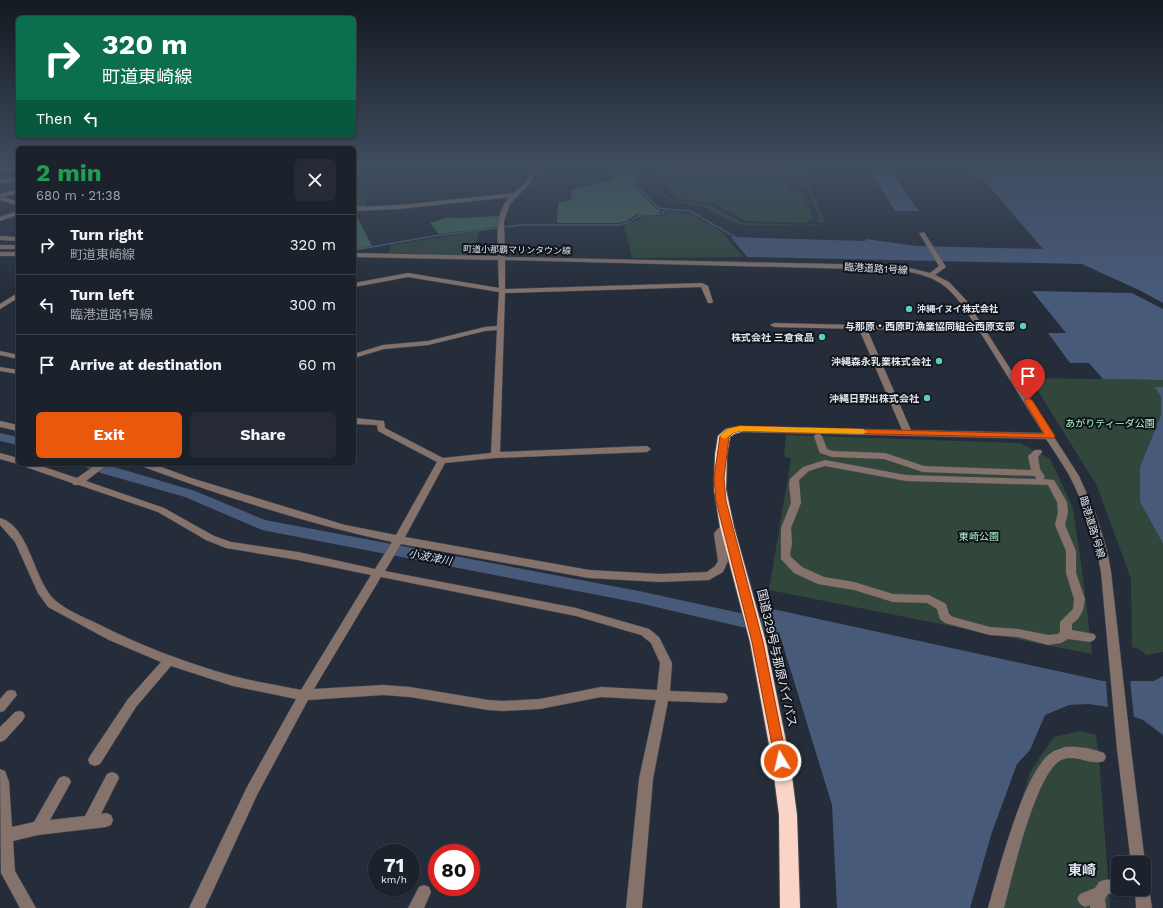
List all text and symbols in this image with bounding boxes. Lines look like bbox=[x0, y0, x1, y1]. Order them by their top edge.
text: 320 m bbox=[102, 28, 188, 61]
icon: right bbox=[36, 32, 88, 84]
text: 町道東崎線 bbox=[102, 66, 192, 87]
icon: left bbox=[80, 108, 102, 130]
text: Then bbox=[36, 110, 72, 128]
text: 2 min bbox=[36, 159, 102, 187]
button: close bbox=[294, 159, 336, 201]
text: 680 m · 21:38 bbox=[36, 188, 121, 203]
text: Turn right bbox=[70, 226, 143, 244]
icon: right bbox=[36, 234, 58, 256]
text: 320 m bbox=[290, 236, 336, 254]
street label: 町道小那覇マリンタウン線 bbox=[463, 244, 572, 256]
text: 町道東崎線 bbox=[70, 247, 135, 262]
street label: 臨港道路1号線 bbox=[844, 261, 908, 276]
text: Turn left bbox=[70, 286, 134, 304]
icon: left bbox=[36, 294, 58, 316]
text: 300 m bbox=[289, 296, 336, 314]
place label: 沖縄イヌイ株式会社 bbox=[917, 303, 998, 314]
marker: 沖縄イヌイ株式会社 bbox=[904, 304, 914, 314]
text: 臨港道路1号線 bbox=[70, 307, 153, 322]
place label: 与那原・西原町漁業協同組合西原支部 bbox=[845, 321, 1015, 332]
marker: 与那原・西原町漁業協同組合西原支部 bbox=[1018, 321, 1028, 331]
place label: 株式会社 三倉食品 bbox=[731, 332, 814, 343]
marker: 株式会社 三倉食品 bbox=[817, 332, 827, 342]
icon: arrive bbox=[36, 354, 58, 376]
text: Arrive at destination bbox=[70, 356, 222, 374]
text: 60 m bbox=[298, 356, 336, 374]
place label: 沖縄森永乳業株式会社 bbox=[831, 356, 932, 367]
marker: 沖縄森永乳業株式会社 bbox=[934, 356, 944, 366]
pin bbox=[1011, 359, 1045, 400]
icon: arrive bbox=[1017, 365, 1039, 387]
place label: 沖縄日野出株式会社 bbox=[829, 393, 920, 404]
marker: 沖縄日野出株式会社 bbox=[922, 393, 932, 403]
button: Exit bbox=[36, 412, 182, 458]
button: Share bbox=[190, 412, 336, 458]
park label: あがりティーダ公園 bbox=[1065, 418, 1155, 429]
street label: 臨港道路1号線 bbox=[1078, 495, 1107, 559]
park label: 東崎公園 bbox=[959, 531, 999, 542]
water label: 小波津川 bbox=[407, 547, 454, 568]
street label: 国道329号与那原バイパス bbox=[754, 588, 800, 728]
position arrow bbox=[760, 740, 802, 782]
speed limit sign: 80 bbox=[428, 844, 480, 896]
text: 71 bbox=[384, 853, 404, 877]
map controls bbox=[1111, 856, 1151, 896]
button: search bbox=[1111, 856, 1151, 896]
district label: 東崎 bbox=[1068, 862, 1096, 878]
text: km/h bbox=[381, 874, 407, 885]

